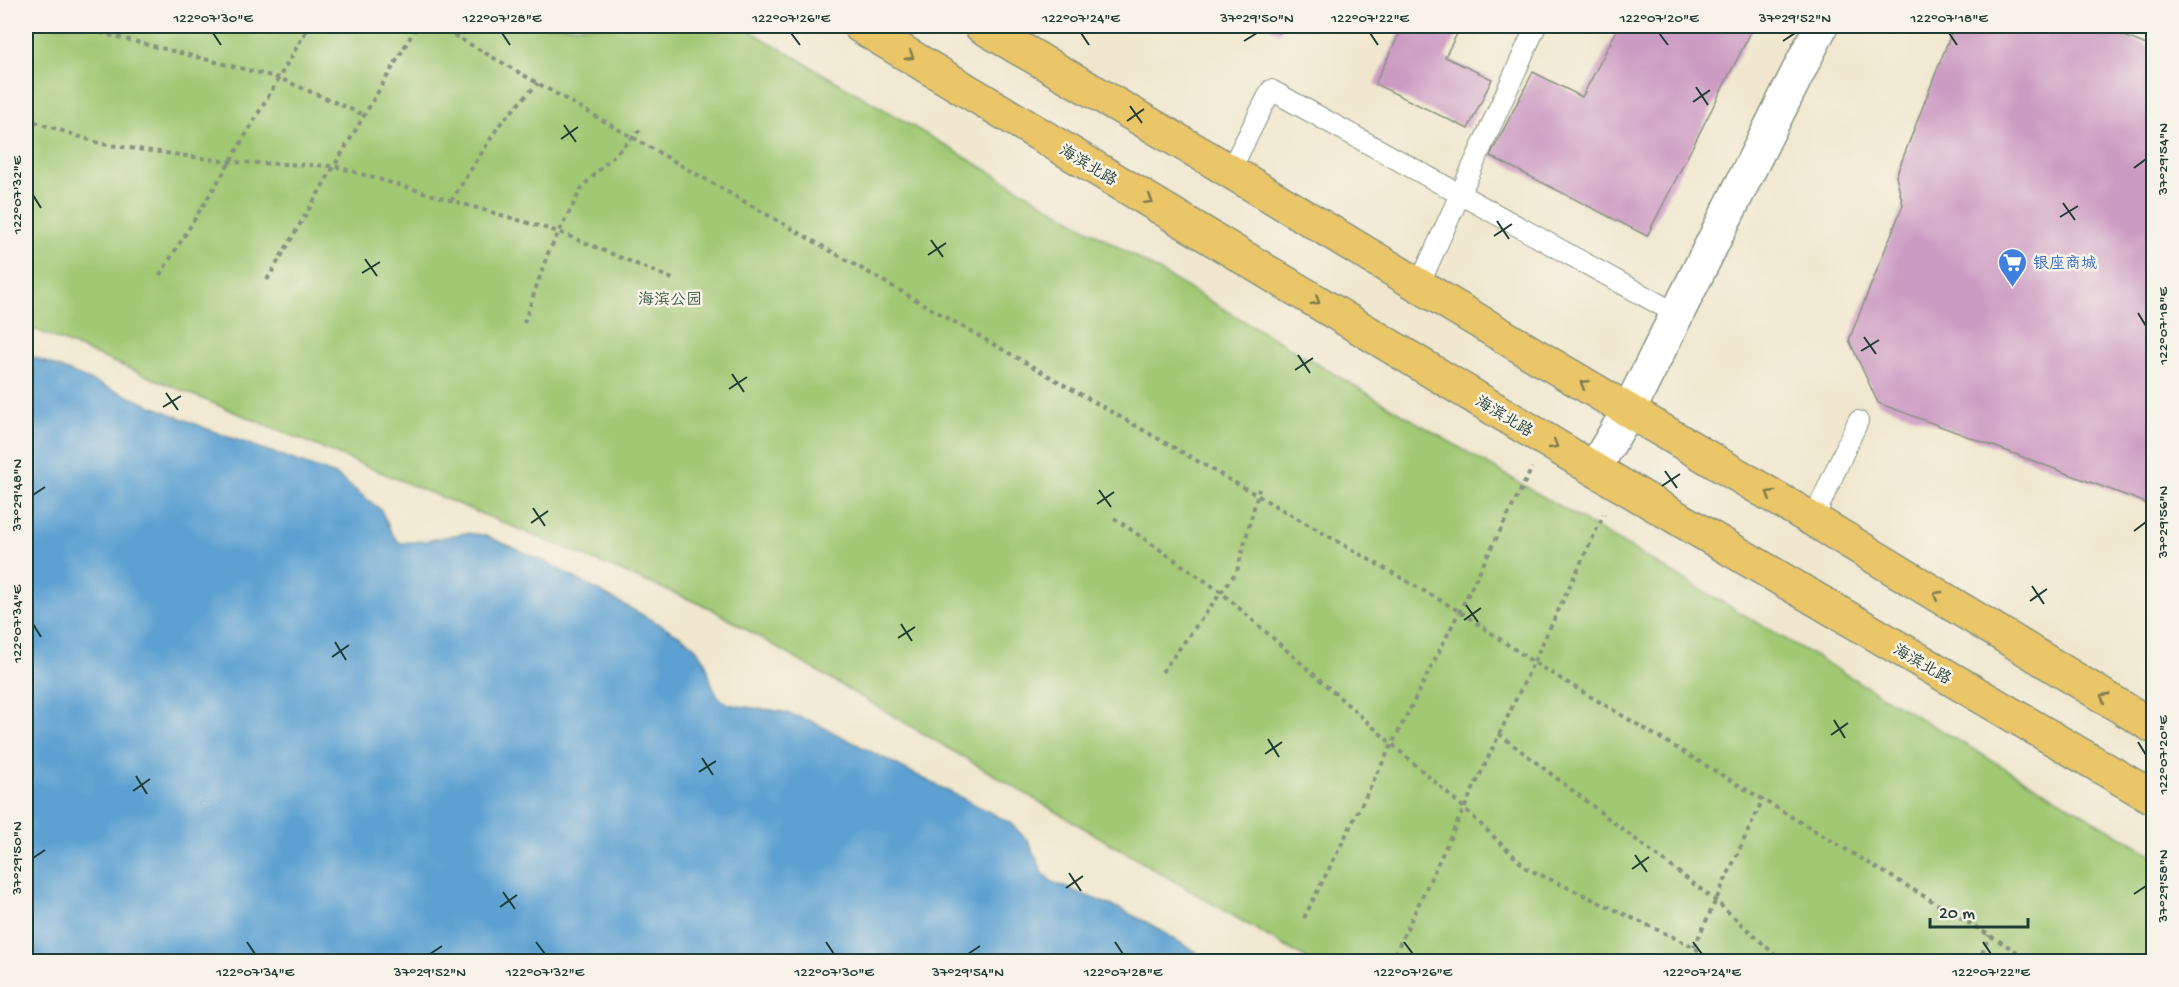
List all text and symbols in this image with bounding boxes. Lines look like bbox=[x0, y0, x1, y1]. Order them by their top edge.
text: 122°07'30"E bbox=[172, 10, 253, 28]
text: 122°07'28"E bbox=[462, 10, 542, 28]
text: 122°07'26"E bbox=[751, 10, 831, 28]
text: 122°07'24"E bbox=[1041, 10, 1120, 28]
text: 37°29'50"N bbox=[1219, 10, 1294, 28]
text: 122°07'22"E bbox=[1330, 10, 1410, 28]
text: 122°07'20"E bbox=[1618, 10, 1699, 28]
text: 37°29'52"N bbox=[1758, 10, 1831, 28]
text: 122°07'18"E bbox=[1909, 10, 1988, 28]
one-way arrow bbox=[904, 48, 914, 60]
text: 37°29'54"N bbox=[2155, 123, 2173, 196]
street label: 海滨北路 bbox=[1055, 141, 1121, 192]
text: 122°07'32"E bbox=[9, 155, 27, 235]
one-way arrow bbox=[1143, 193, 1153, 205]
supermarket icon: 银座商城 bbox=[1996, 246, 2028, 288]
place label: 银座商城 bbox=[2033, 254, 2097, 275]
text: 122°07'18"E bbox=[2155, 287, 2173, 366]
park label: 海滨公园 bbox=[638, 290, 702, 311]
one-way arrow bbox=[1310, 294, 1320, 305]
one-way arrow bbox=[1580, 380, 1590, 392]
street label: 海滨北路 bbox=[1471, 392, 1537, 443]
one-way arrow bbox=[1548, 438, 1558, 450]
text: 37°29'48"N bbox=[9, 459, 27, 532]
text: 37°29'56"N bbox=[2155, 486, 2173, 559]
one-way arrow bbox=[1766, 490, 1776, 502]
text: 122°07'34"E bbox=[9, 584, 27, 664]
one-way arrow bbox=[1933, 591, 1943, 603]
street label: 海滨北路 bbox=[1889, 640, 1955, 690]
one-way arrow bbox=[2100, 692, 2110, 704]
text: 122°07'20"E bbox=[2155, 715, 2173, 796]
text: 37°29'50"N bbox=[9, 821, 27, 896]
text: 37°29'58"N bbox=[2155, 849, 2173, 924]
scale bar bbox=[1930, 891, 2028, 929]
text: 20 m bbox=[1939, 904, 1975, 925]
text: 122°07'34"E bbox=[215, 964, 295, 982]
text: 37°29'52"N bbox=[393, 964, 466, 982]
text: 122°07'32"E bbox=[505, 964, 585, 982]
text: 122°07'30"E bbox=[793, 964, 874, 982]
text: 37°29'54"N bbox=[931, 964, 1004, 982]
text: 122°07'28"E bbox=[1083, 964, 1163, 982]
text: 122°07'26"E bbox=[1373, 964, 1453, 982]
text: 122°07'24"E bbox=[1662, 964, 1741, 982]
text: 122°07'22"E bbox=[1951, 964, 2031, 982]

